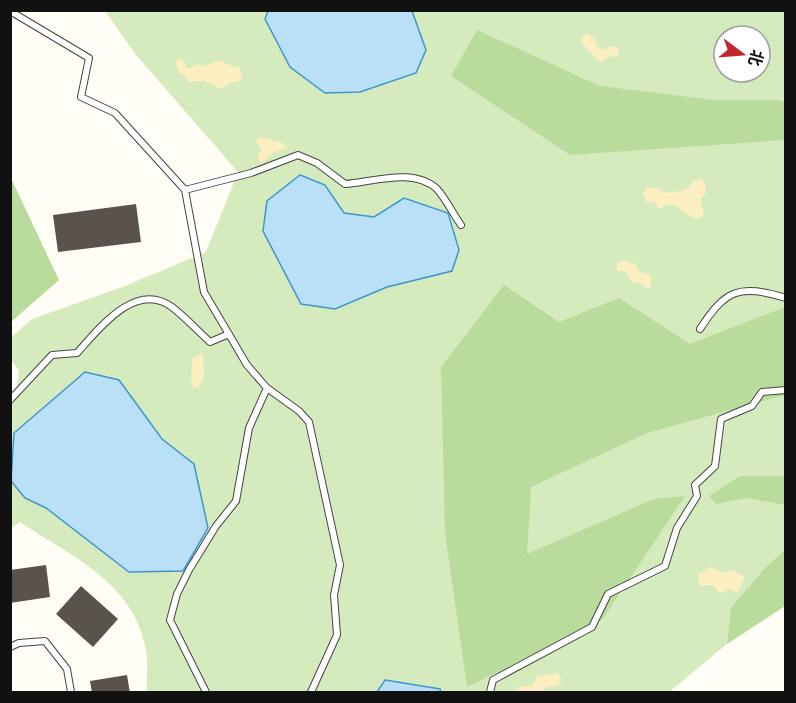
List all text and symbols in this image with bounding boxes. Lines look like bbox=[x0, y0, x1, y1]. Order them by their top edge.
north arrow bbox=[712, 24, 772, 84]
text: 北 bbox=[744, 47, 769, 69]

